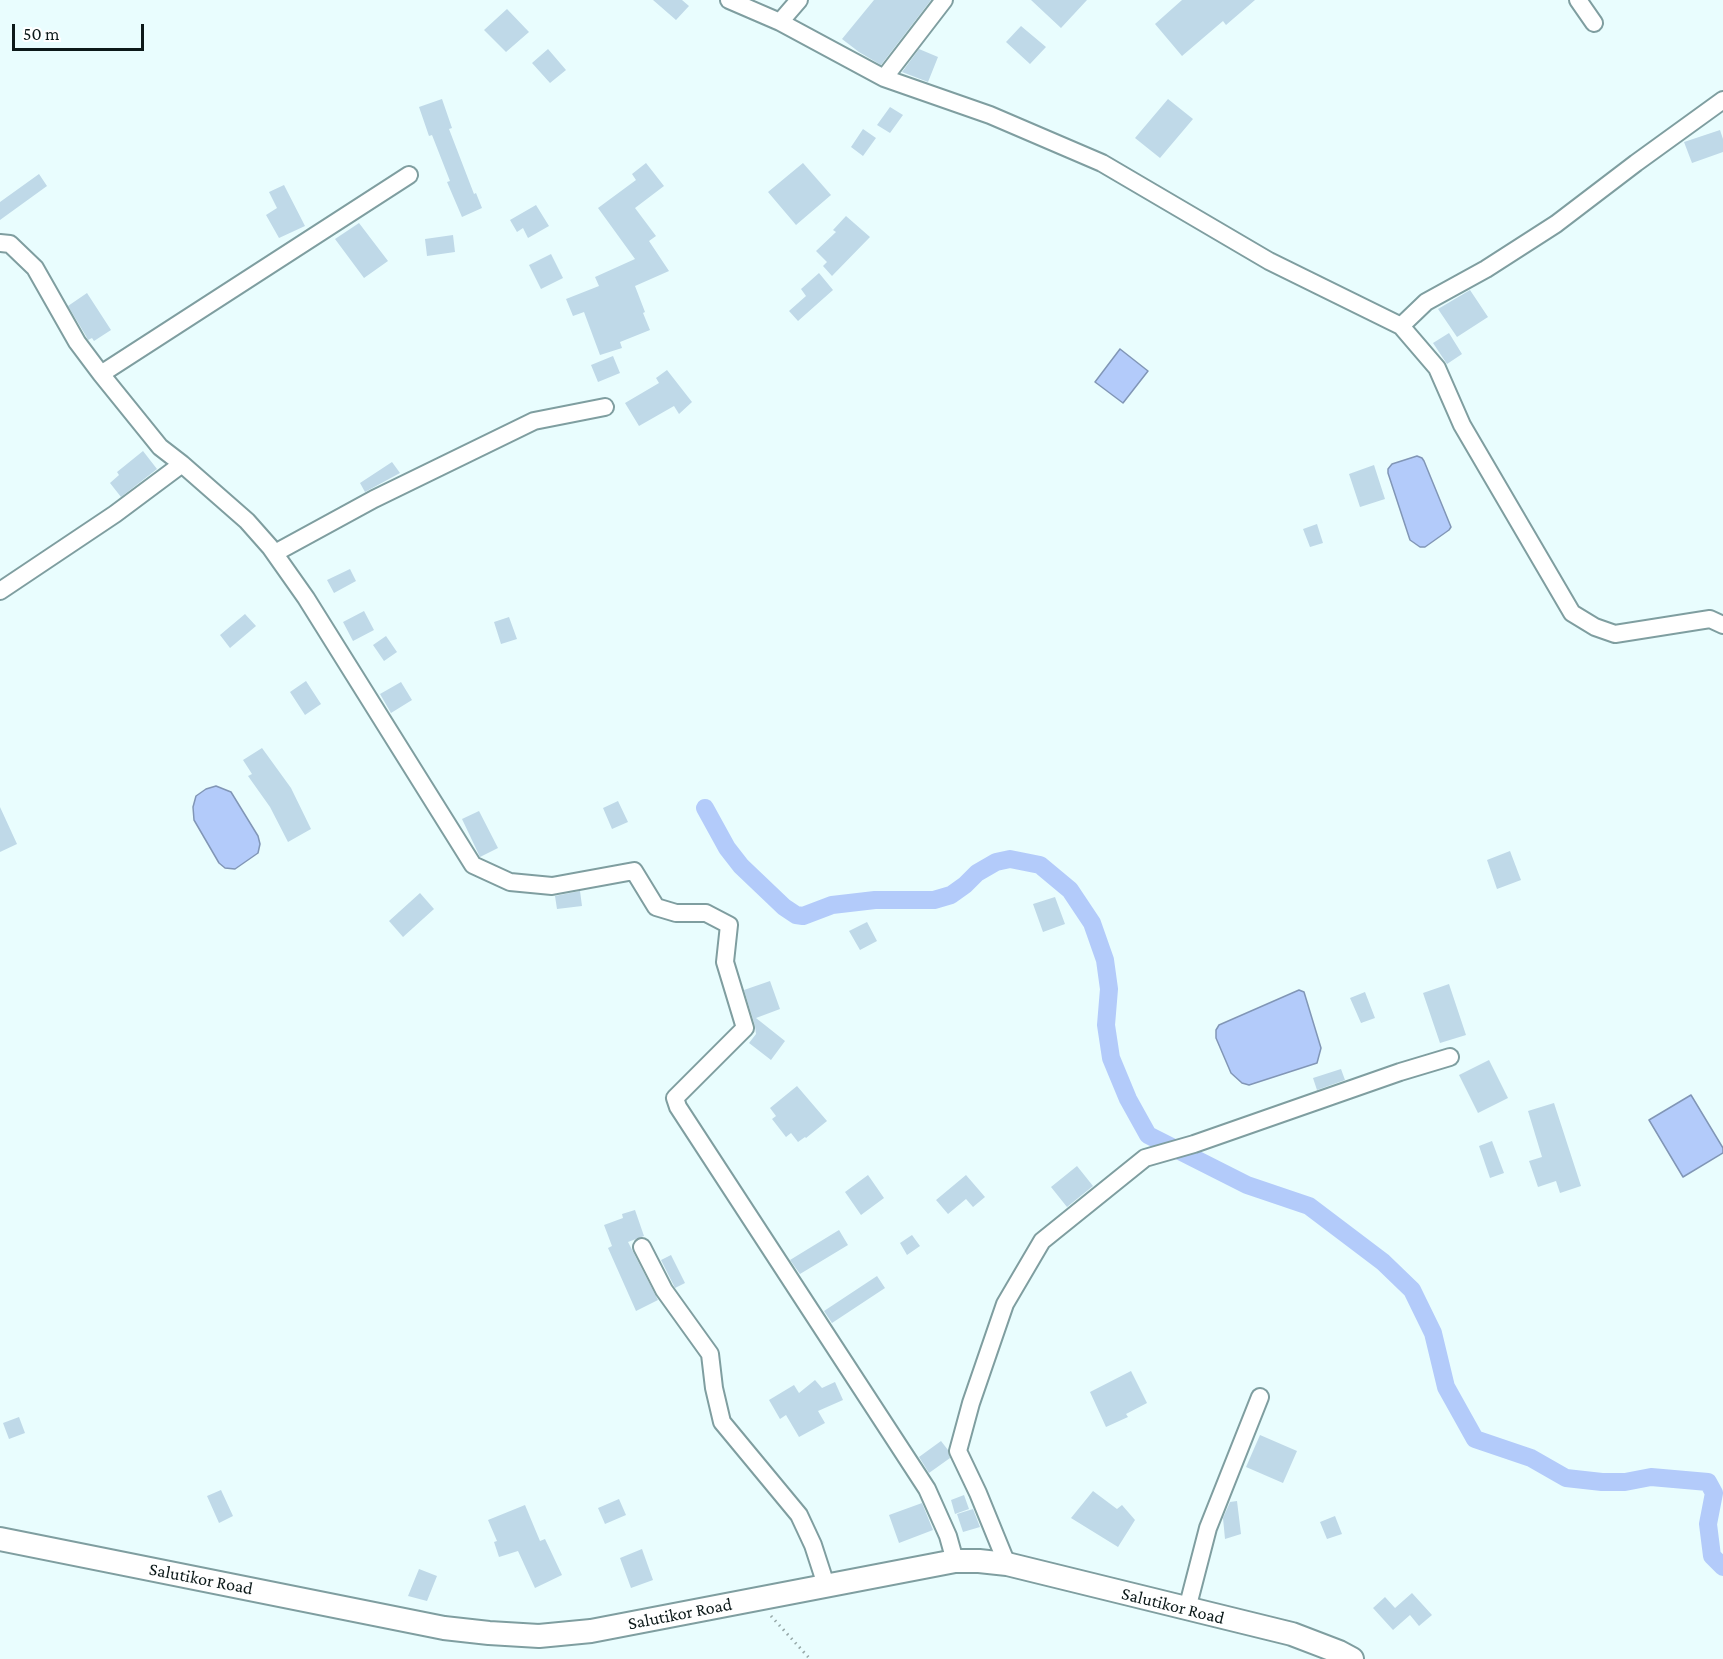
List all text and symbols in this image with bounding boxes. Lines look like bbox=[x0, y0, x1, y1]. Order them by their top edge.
scale bar bbox=[15, 12, 147, 50]
text: 50 m bbox=[23, 24, 60, 44]
street label: Salutikor Road bbox=[147, 1558, 255, 1600]
street label: Salutikor Road bbox=[1119, 1583, 1227, 1629]
street label: Salutikor Road bbox=[626, 1593, 734, 1635]

